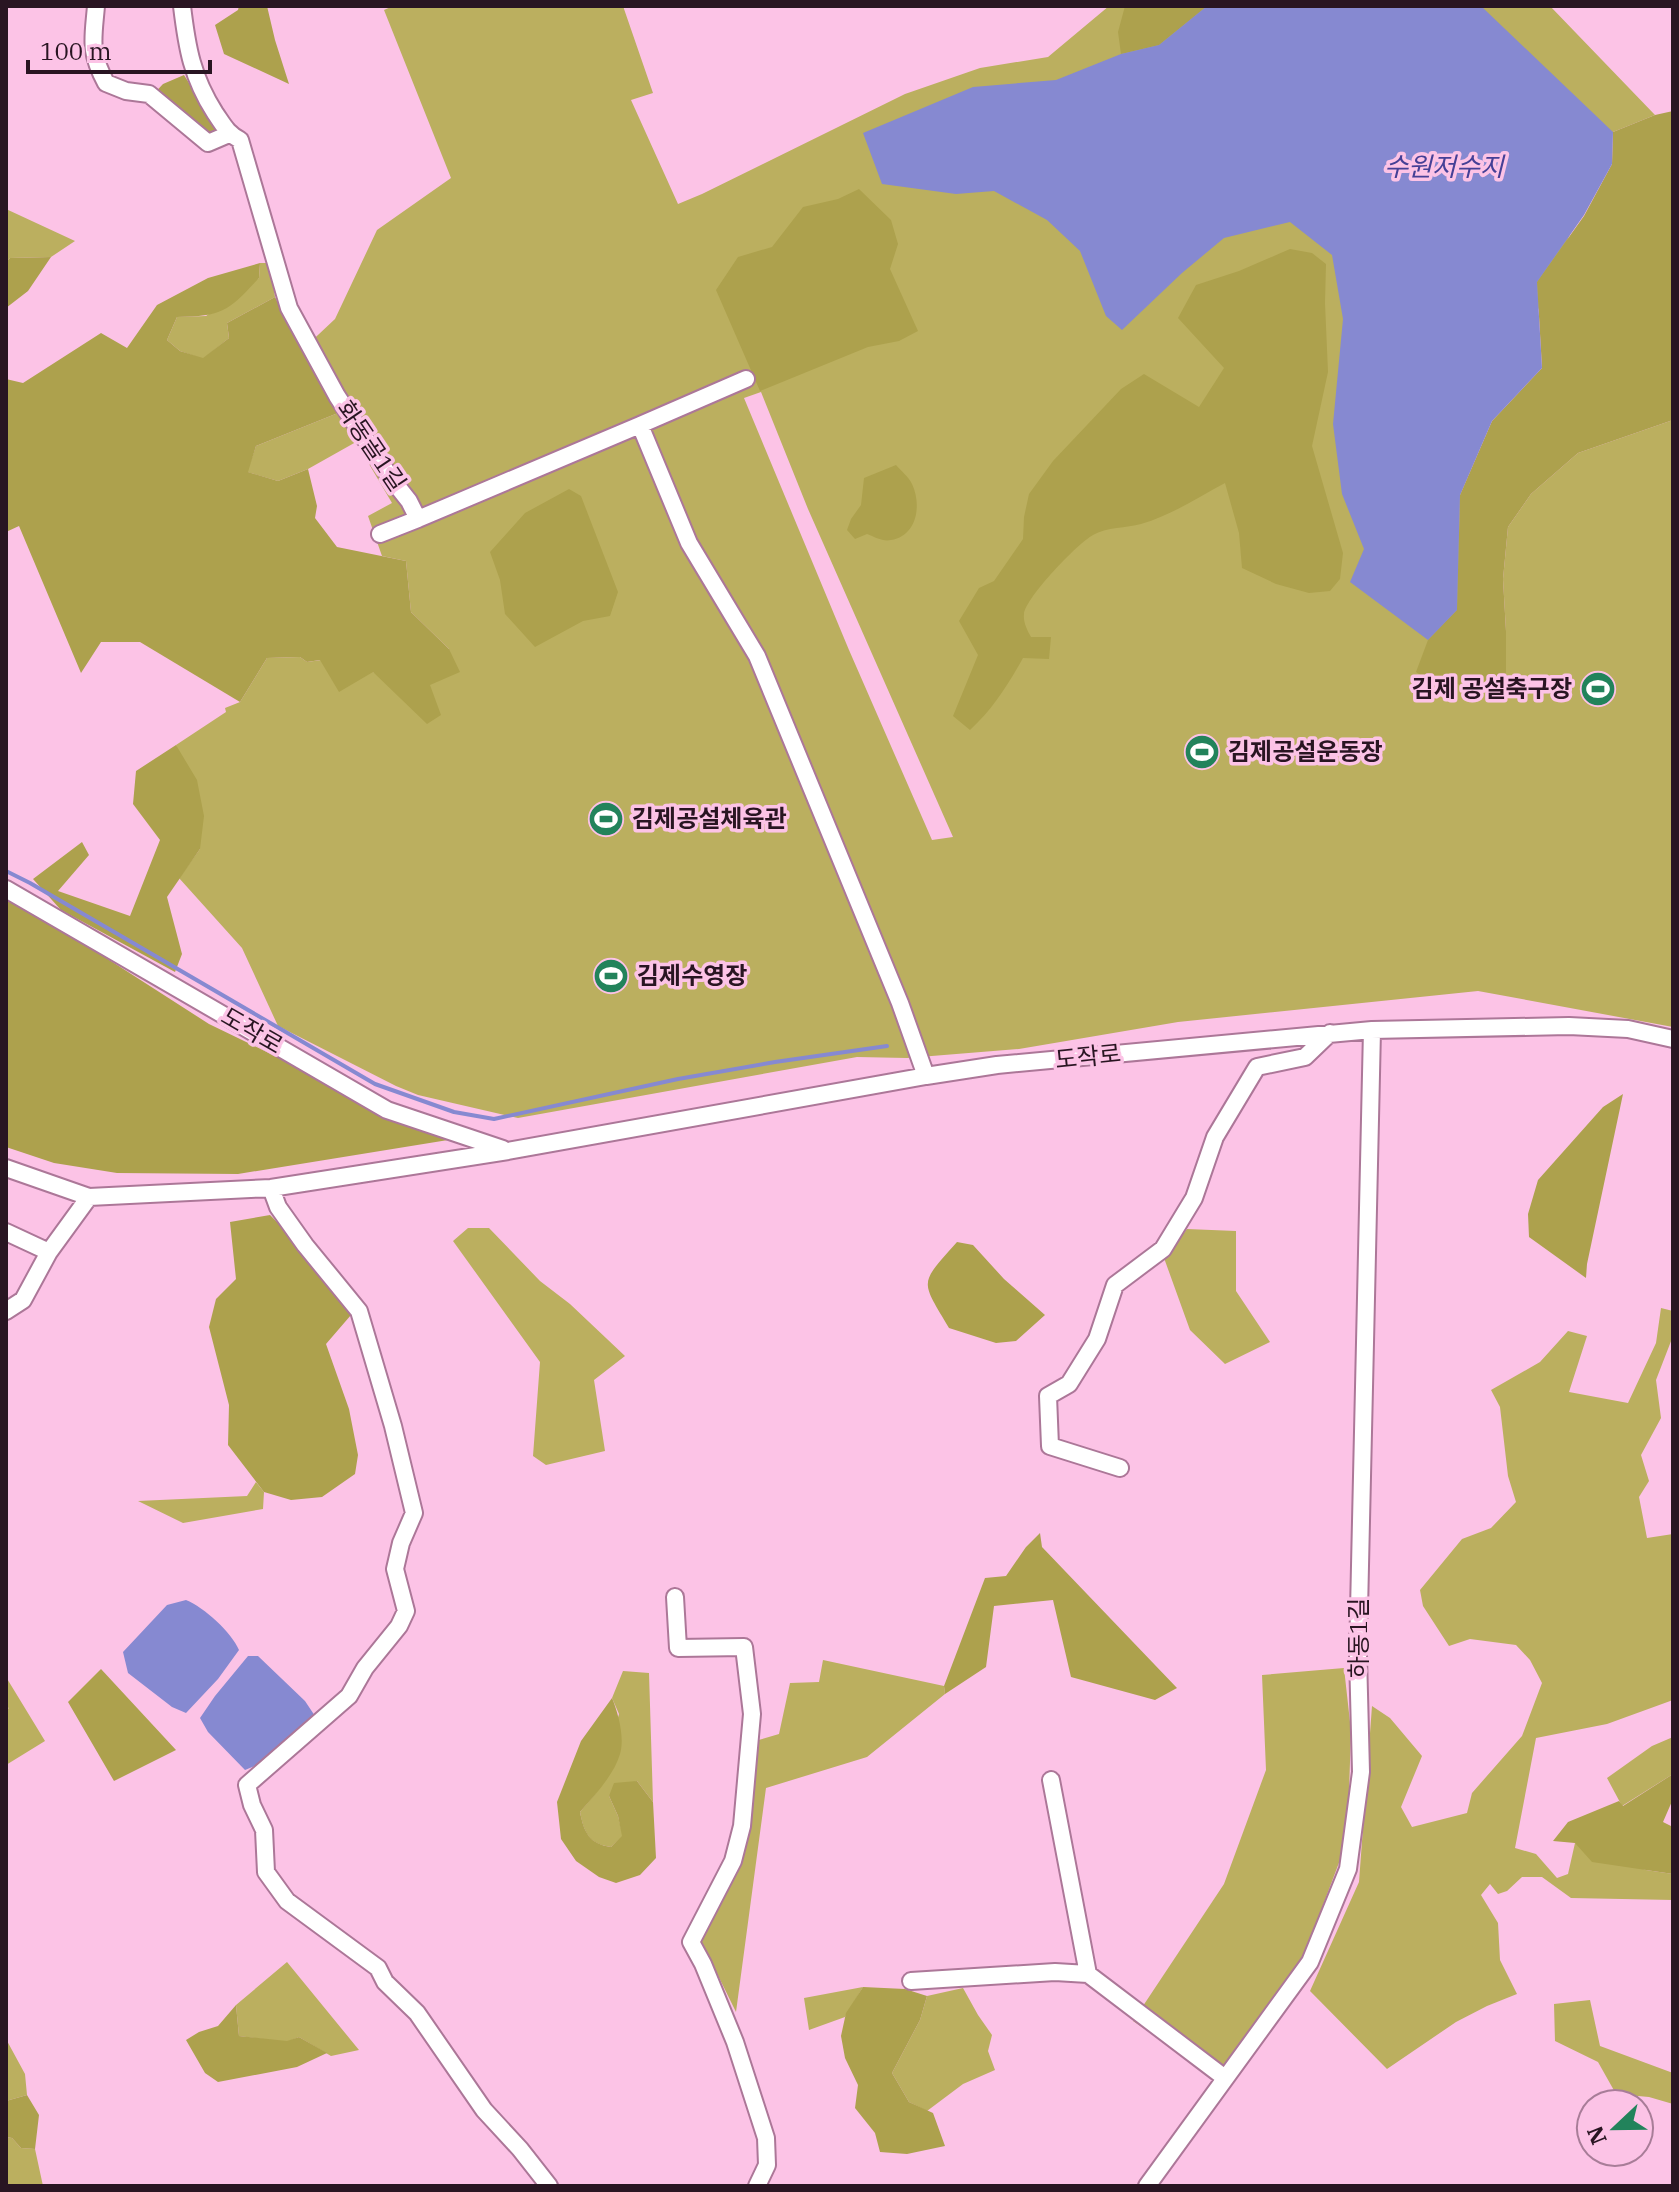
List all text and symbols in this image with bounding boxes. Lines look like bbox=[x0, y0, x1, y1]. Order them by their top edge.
scale bar bbox=[28, 24, 210, 74]
text: 100 m bbox=[40, 35, 112, 67]
water label: 수원저수지 bbox=[1384, 149, 1506, 183]
street label: 화동골1길 bbox=[330, 394, 414, 497]
sports icon: 김제 공설축구장 bbox=[1579, 670, 1617, 708]
place label: 김제 공설축구장 bbox=[1412, 672, 1572, 704]
sports icon: 김제공설운동장 bbox=[1183, 733, 1221, 771]
place label: 김제공설운동장 bbox=[1228, 735, 1383, 767]
sports icon: 김제공설체육관 bbox=[587, 800, 625, 838]
place label: 김제공설체육관 bbox=[632, 802, 787, 834]
sports icon: 김제수영장 bbox=[592, 957, 630, 995]
place label: 김제수영장 bbox=[637, 959, 747, 991]
street label: 도작로 bbox=[216, 1000, 289, 1061]
street label: 도작로 bbox=[1053, 1037, 1123, 1075]
street label: 하동1길 bbox=[1342, 1598, 1374, 1678]
north arrow bbox=[1575, 2088, 1655, 2168]
text: N bbox=[1579, 2122, 1613, 2149]

